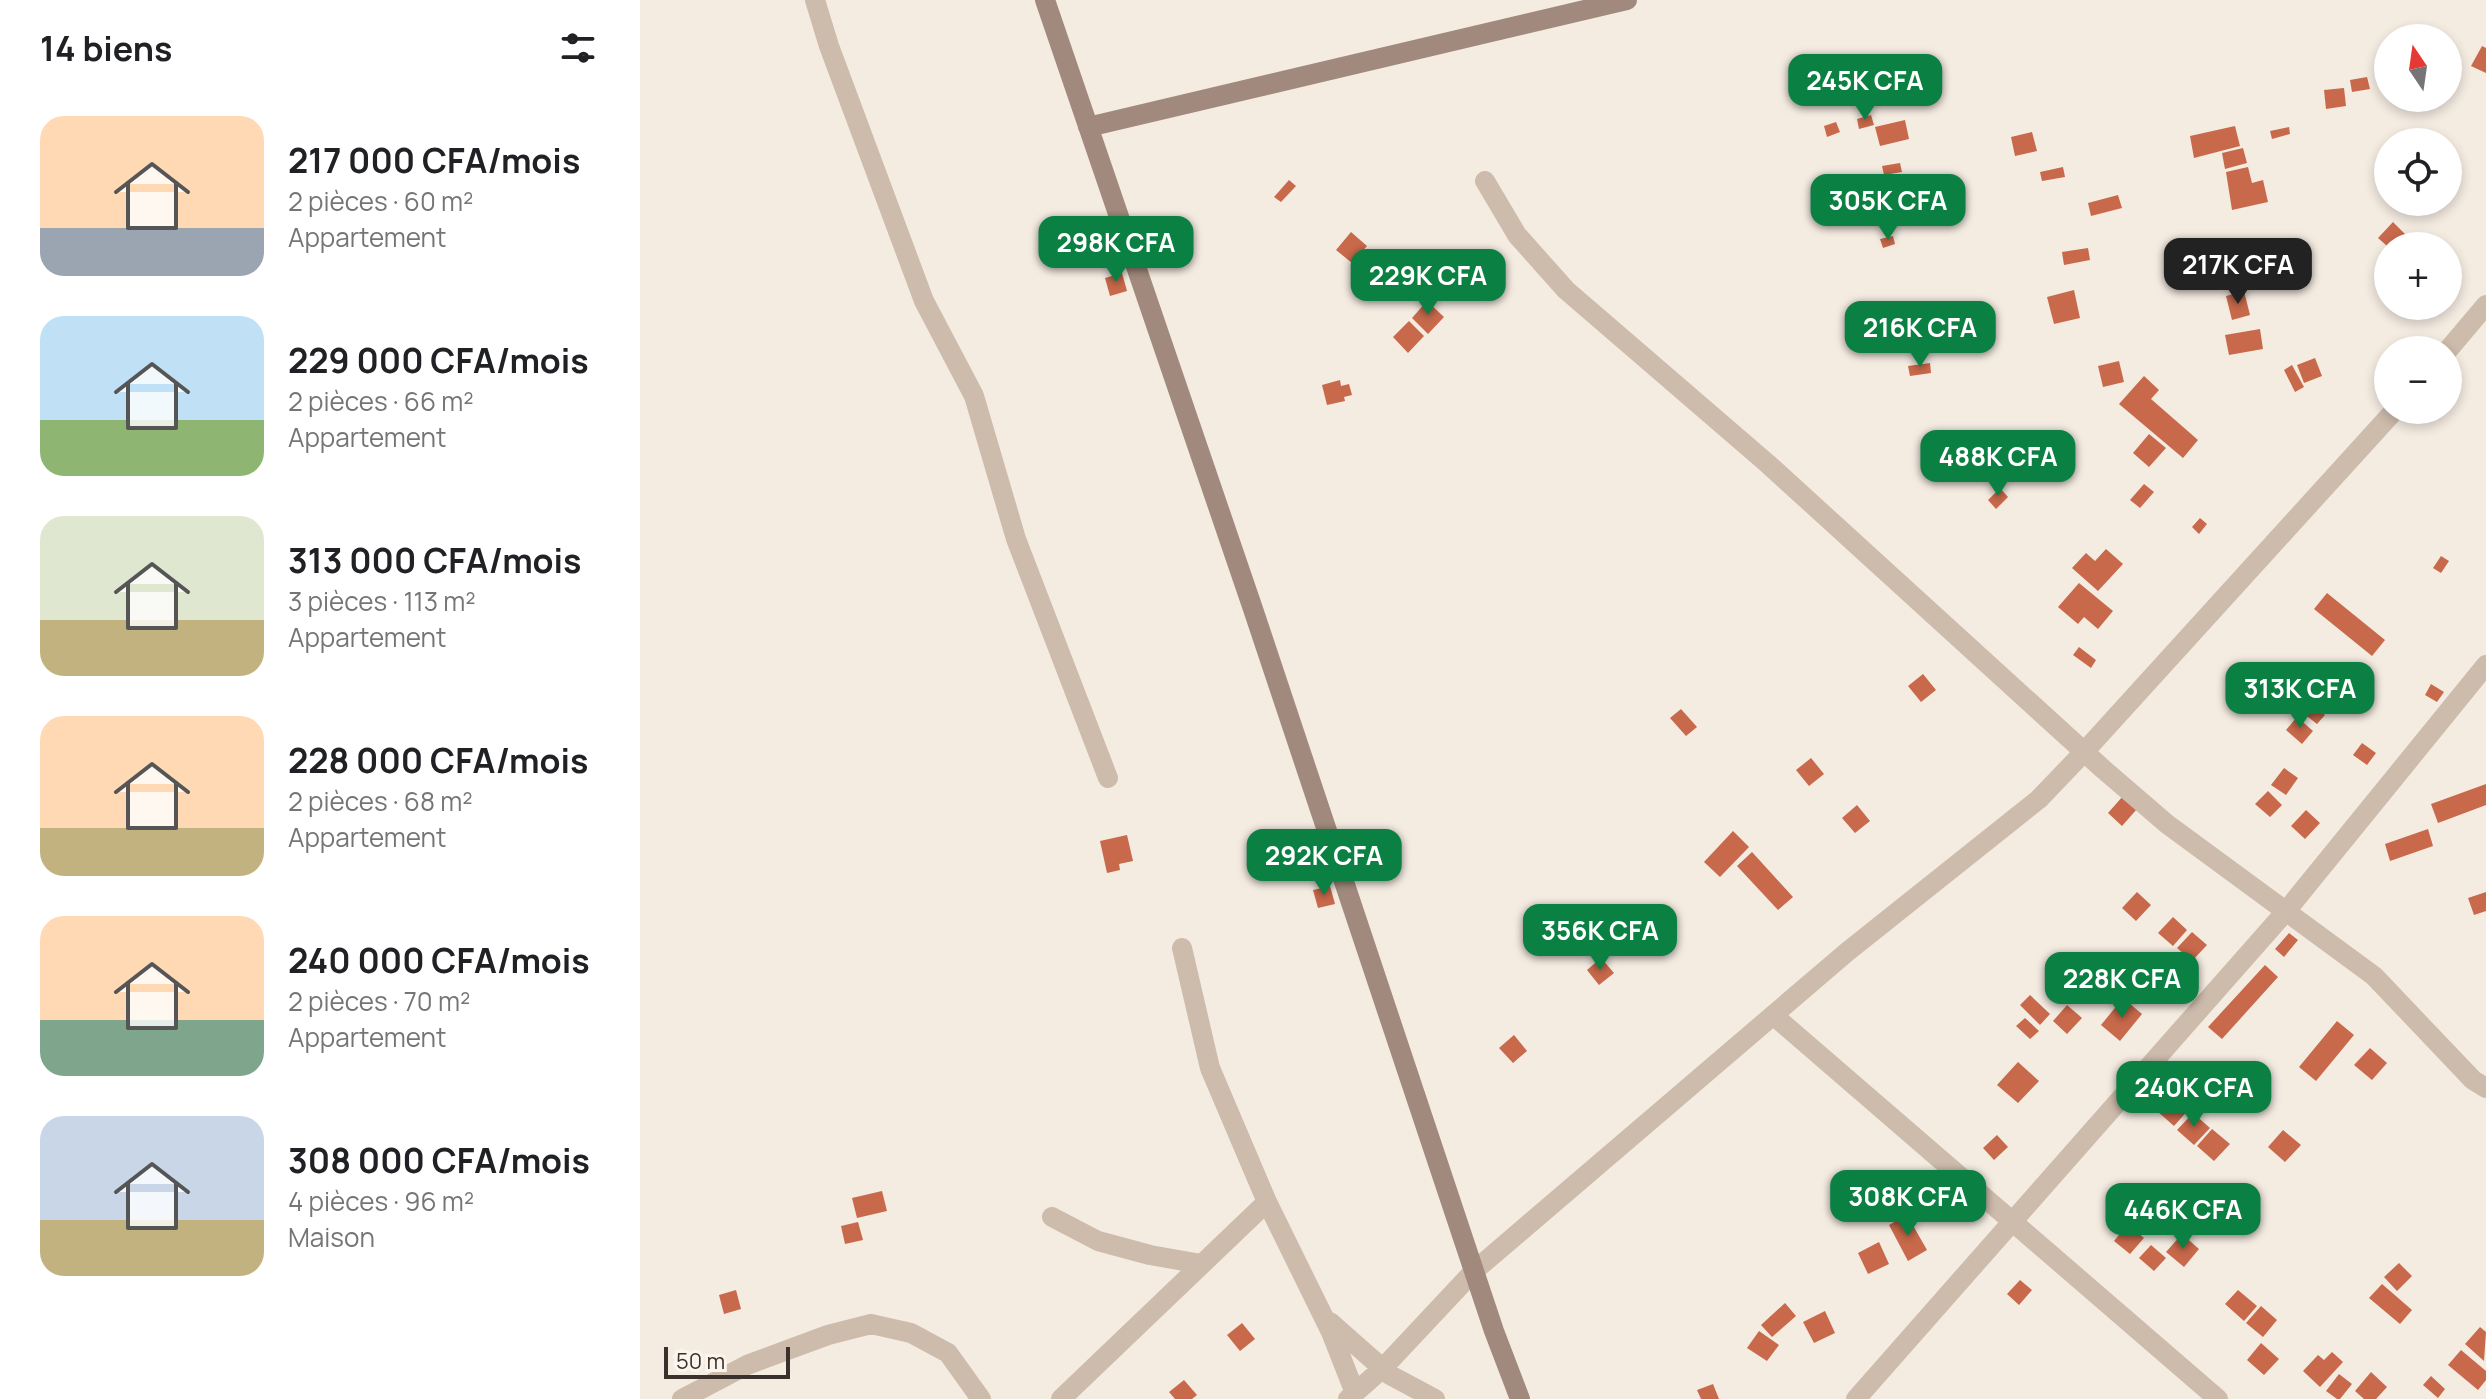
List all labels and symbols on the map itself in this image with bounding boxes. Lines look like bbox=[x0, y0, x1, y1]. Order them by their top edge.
north arrow bbox=[2374, 24, 2462, 112]
pin: 245K CFA bbox=[1782, 54, 1948, 122]
pin: 305K CFA bbox=[1805, 174, 1971, 242]
pin: 298K CFA bbox=[1033, 216, 1199, 284]
pin: 217K CFA bbox=[2155, 238, 2321, 306]
pin: 229K CFA bbox=[1345, 249, 1511, 317]
pin: 216K CFA bbox=[1837, 301, 2003, 369]
pin: 488K CFA bbox=[1915, 430, 2081, 498]
pin: 313K CFA bbox=[2217, 662, 2383, 730]
pin: 292K CFA bbox=[1241, 829, 1407, 897]
pin: 356K CFA bbox=[1517, 904, 1683, 972]
pin: 228K CFA bbox=[2039, 952, 2205, 1020]
pin: 240K CFA bbox=[2111, 1061, 2277, 1129]
pin: 308K CFA bbox=[1825, 1170, 1991, 1238]
pin: 446K CFA bbox=[2100, 1183, 2266, 1251]
scale bar bbox=[664, 1343, 790, 1379]

